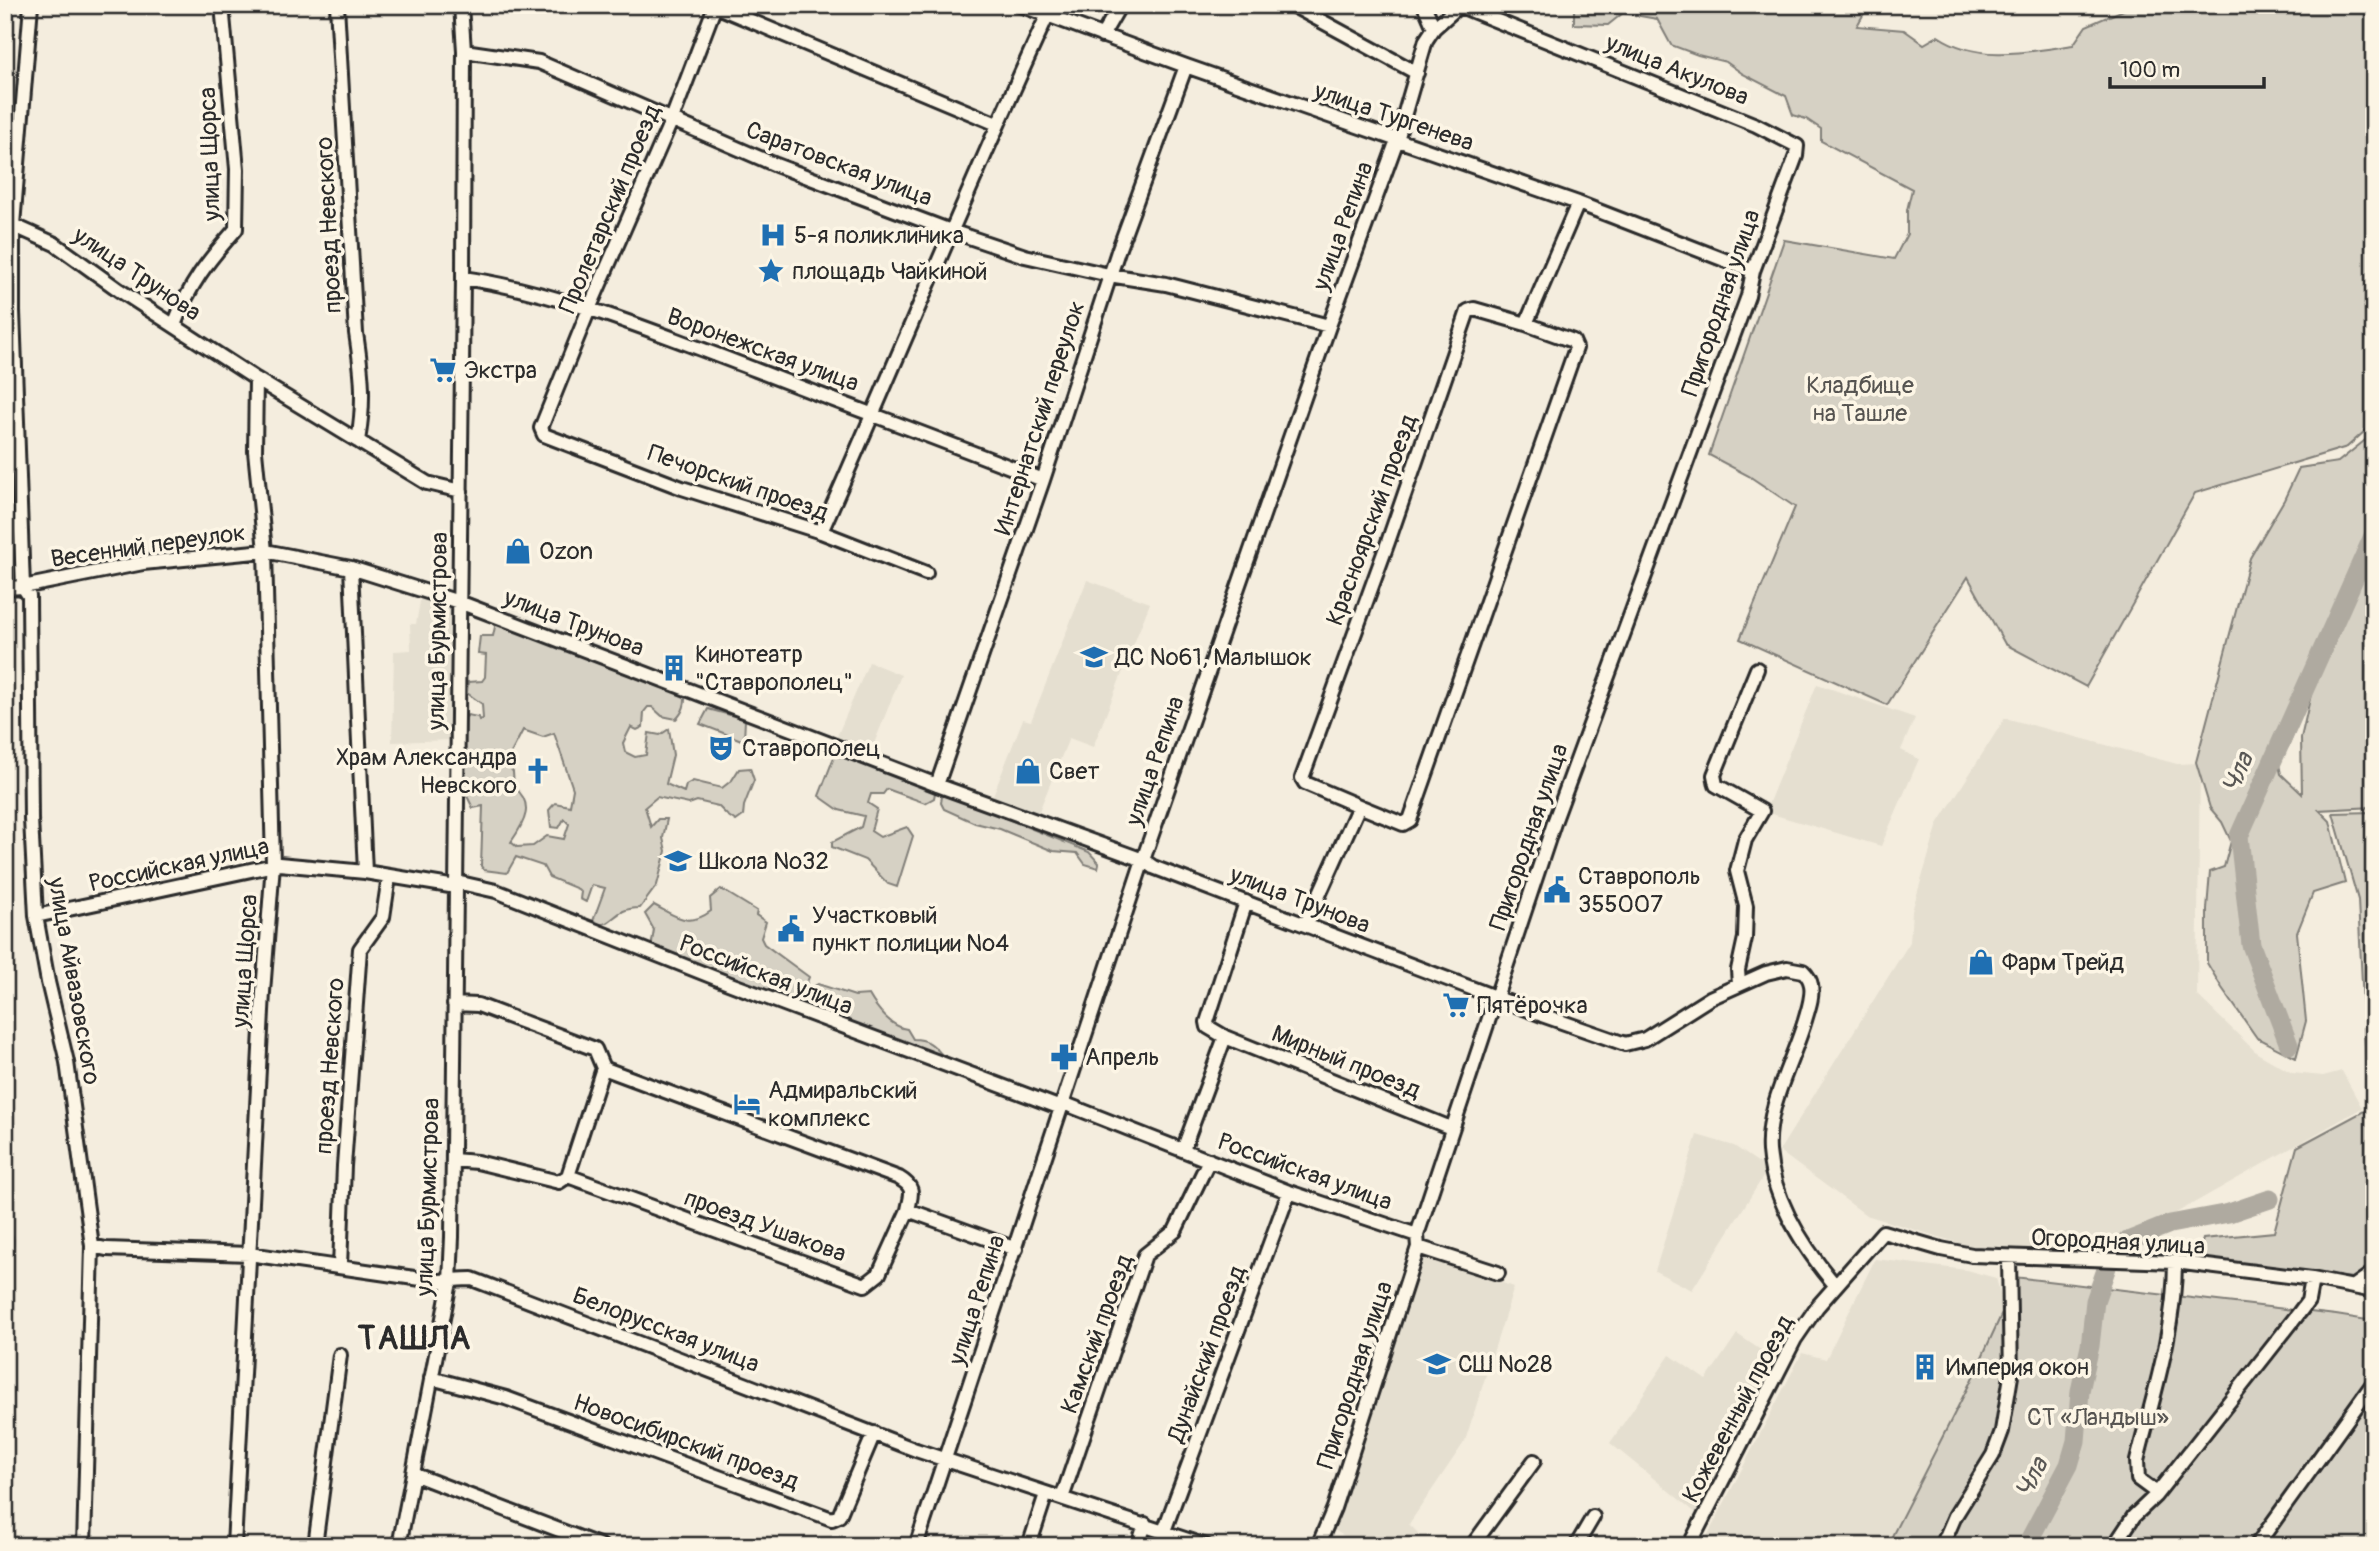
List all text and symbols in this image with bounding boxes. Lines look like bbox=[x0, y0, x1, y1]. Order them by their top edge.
street label: улица Акулова bbox=[1600, 28, 1753, 112]
scale bar bbox=[2110, 46, 2264, 90]
text: 100 m bbox=[2120, 57, 2180, 84]
street label: улица Тургенева bbox=[1310, 76, 1478, 158]
street label: улица Щорса bbox=[193, 87, 227, 222]
street label: Пролетарский проезд bbox=[553, 100, 667, 318]
street label: Саратовская улица bbox=[742, 115, 936, 213]
street label: проезд Невского bbox=[310, 136, 348, 314]
street label: улица Репина bbox=[1306, 158, 1380, 295]
street label: Пригородная улица bbox=[1675, 206, 1767, 400]
street label: улица Трунова bbox=[67, 220, 206, 327]
hospital icon: 5-я поликлиника bbox=[758, 220, 788, 250]
place label: 5-я поликлиника bbox=[794, 221, 964, 250]
place icon: площадь Чайкиной bbox=[756, 256, 786, 286]
place label: площадь Чайкиной bbox=[792, 257, 987, 286]
street label: Интернатский переулок bbox=[988, 297, 1092, 539]
street label: Воронежская улица bbox=[663, 302, 863, 398]
supermarket icon: Экстра bbox=[428, 355, 458, 385]
place label: Экстра bbox=[464, 356, 537, 385]
park label: Кладбище на Ташле bbox=[1806, 371, 1914, 428]
street label: Красноярский проезд bbox=[1320, 410, 1424, 629]
street label: Печорский проезд bbox=[644, 439, 833, 528]
street label: Весенний переулок bbox=[49, 518, 247, 574]
street label: улица Бурмистрова bbox=[422, 532, 454, 731]
shop icon: Ozon bbox=[503, 536, 533, 566]
place label: Ozon bbox=[539, 537, 593, 566]
street label: улица Трунова bbox=[499, 583, 648, 663]
place label: Кинотеатр "Ставрополец" bbox=[695, 640, 853, 697]
school or university icon: ДС №61, Малышок bbox=[1079, 642, 1109, 672]
place label: ДС №61, Малышок bbox=[1114, 643, 1312, 672]
building icon: Кинотеатр "Ставрополец" bbox=[659, 653, 689, 683]
street label: улица Репина bbox=[1119, 693, 1191, 830]
theatre icon: Ставрополец bbox=[706, 733, 736, 763]
place label: Ставрополец bbox=[742, 734, 881, 763]
street label: Пригородная улица bbox=[1483, 740, 1575, 934]
place label: Храм Александра Невского bbox=[336, 743, 517, 800]
water label: Чла bbox=[2215, 746, 2262, 798]
church icon: Храм Александра Невского bbox=[523, 756, 553, 786]
shop icon: Свет bbox=[1013, 756, 1043, 786]
place label: Свет bbox=[1049, 757, 1099, 786]
street label: Российская улица bbox=[86, 832, 272, 898]
school or university icon: Школа №32 bbox=[663, 846, 693, 876]
place label: Школа №32 bbox=[699, 847, 829, 876]
street label: улица Трунова bbox=[1225, 860, 1374, 940]
place label: Ставрополь 355007 bbox=[1578, 862, 1701, 919]
street label: улица Айвазовского bbox=[41, 874, 107, 1087]
public building icon: Ставрополь 355007 bbox=[1542, 875, 1572, 905]
street label: улица Щорса bbox=[226, 893, 264, 1030]
place label: Участковый пункт полиции №4 bbox=[812, 901, 1009, 958]
public building icon: Участковый пункт полиции №4 bbox=[776, 914, 806, 944]
street label: Российская улица bbox=[675, 929, 857, 1021]
shop icon: Фарм Трейд bbox=[1966, 947, 1996, 977]
place label: Фарм Трейд bbox=[2002, 948, 2125, 977]
street label: проезд Невского bbox=[309, 977, 351, 1155]
supermarket icon: Пятёрочка bbox=[1441, 990, 1471, 1020]
place label: Пятёрочка bbox=[1477, 991, 1588, 1020]
street label: Мирный проезд bbox=[1267, 1019, 1425, 1105]
pharmacy icon: Апрель bbox=[1049, 1042, 1079, 1072]
place label: Апрель bbox=[1085, 1043, 1160, 1072]
place label: Адмиральский комплекс bbox=[768, 1076, 917, 1133]
hotel icon: Адмиральский комплекс bbox=[732, 1089, 762, 1119]
street label: улица Бурмистрова bbox=[410, 1097, 446, 1298]
street label: Российская улица bbox=[1214, 1127, 1396, 1217]
street label: проезд Ушакова bbox=[680, 1183, 850, 1269]
street label: Огородная улица bbox=[2030, 1223, 2206, 1261]
street label: улица Репина bbox=[942, 1231, 1012, 1370]
street label: Камский проезд bbox=[1055, 1250, 1139, 1417]
street label: Дунайский проезд bbox=[1161, 1261, 1253, 1447]
street label: Пригородная улица bbox=[1311, 1278, 1399, 1472]
street label: Белорусская улица bbox=[569, 1281, 763, 1379]
street label: Кожевенный проезд bbox=[1676, 1310, 1800, 1508]
district label: ТАШЛА bbox=[357, 1319, 472, 1359]
school or university icon: СШ №28 bbox=[1422, 1349, 1452, 1379]
place label: СШ №28 bbox=[1458, 1350, 1552, 1379]
building icon: Империя окон bbox=[1910, 1352, 1940, 1382]
place label: Империя окон bbox=[1946, 1353, 2089, 1382]
street label: Новосибирский проезд bbox=[569, 1388, 803, 1496]
park label: СТ «Ландыш» bbox=[2027, 1403, 2169, 1432]
water label: Чла bbox=[2008, 1451, 2057, 1504]

